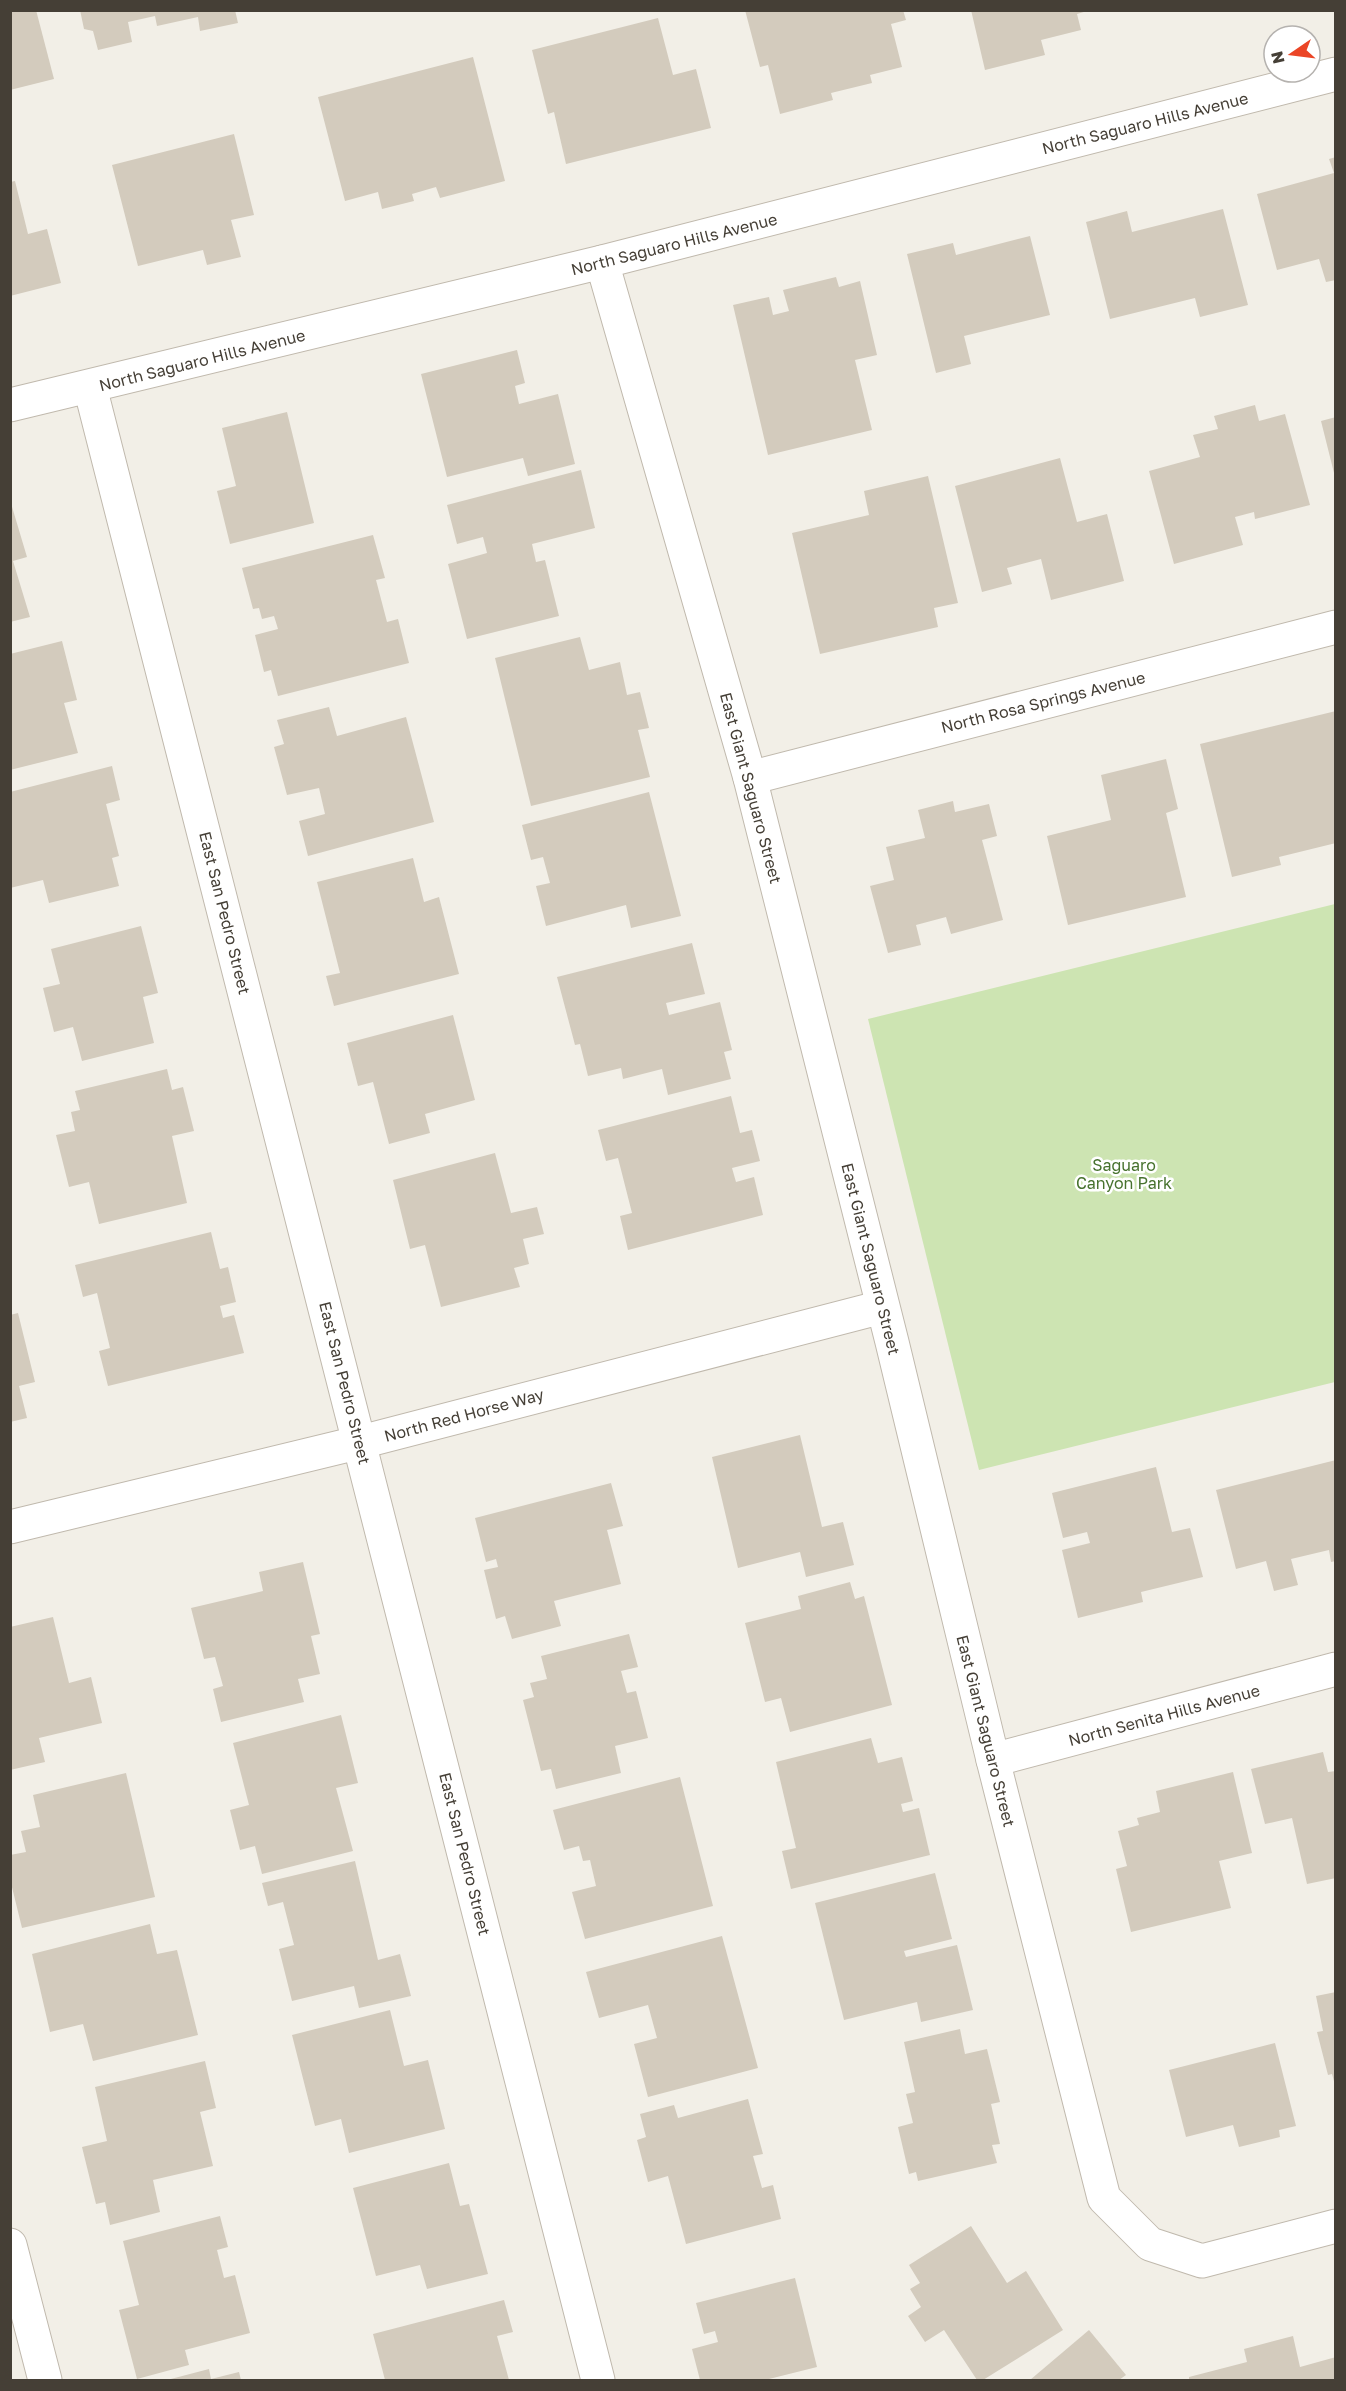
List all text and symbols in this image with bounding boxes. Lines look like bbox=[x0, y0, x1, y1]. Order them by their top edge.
north arrow bbox=[1262, 24, 1322, 84]
text: N bbox=[1266, 49, 1289, 66]
street label: North Saguaro Hills Avenue bbox=[1040, 88, 1250, 158]
street label: North Saguaro Hills Avenue bbox=[569, 209, 779, 279]
street label: North Saguaro Hills Avenue bbox=[97, 325, 307, 395]
street label: North Rosa Springs Avenue bbox=[939, 667, 1147, 737]
street label: East Giant Saguaro Street bbox=[716, 690, 786, 886]
street label: East San Pedro Street bbox=[195, 830, 255, 996]
park label: Saguaro Canyon Park bbox=[1076, 1155, 1172, 1193]
street label: East Giant Saguaro Street bbox=[837, 1161, 905, 1357]
street label: East San Pedro Street bbox=[315, 1300, 375, 1466]
street label: North Red Horse Way bbox=[382, 1384, 546, 1446]
street label: East Giant Saguaro Street bbox=[952, 1633, 1020, 1829]
street label: North Senita Hills Avenue bbox=[1066, 1680, 1262, 1750]
street label: East San Pedro Street bbox=[435, 1771, 495, 1937]

